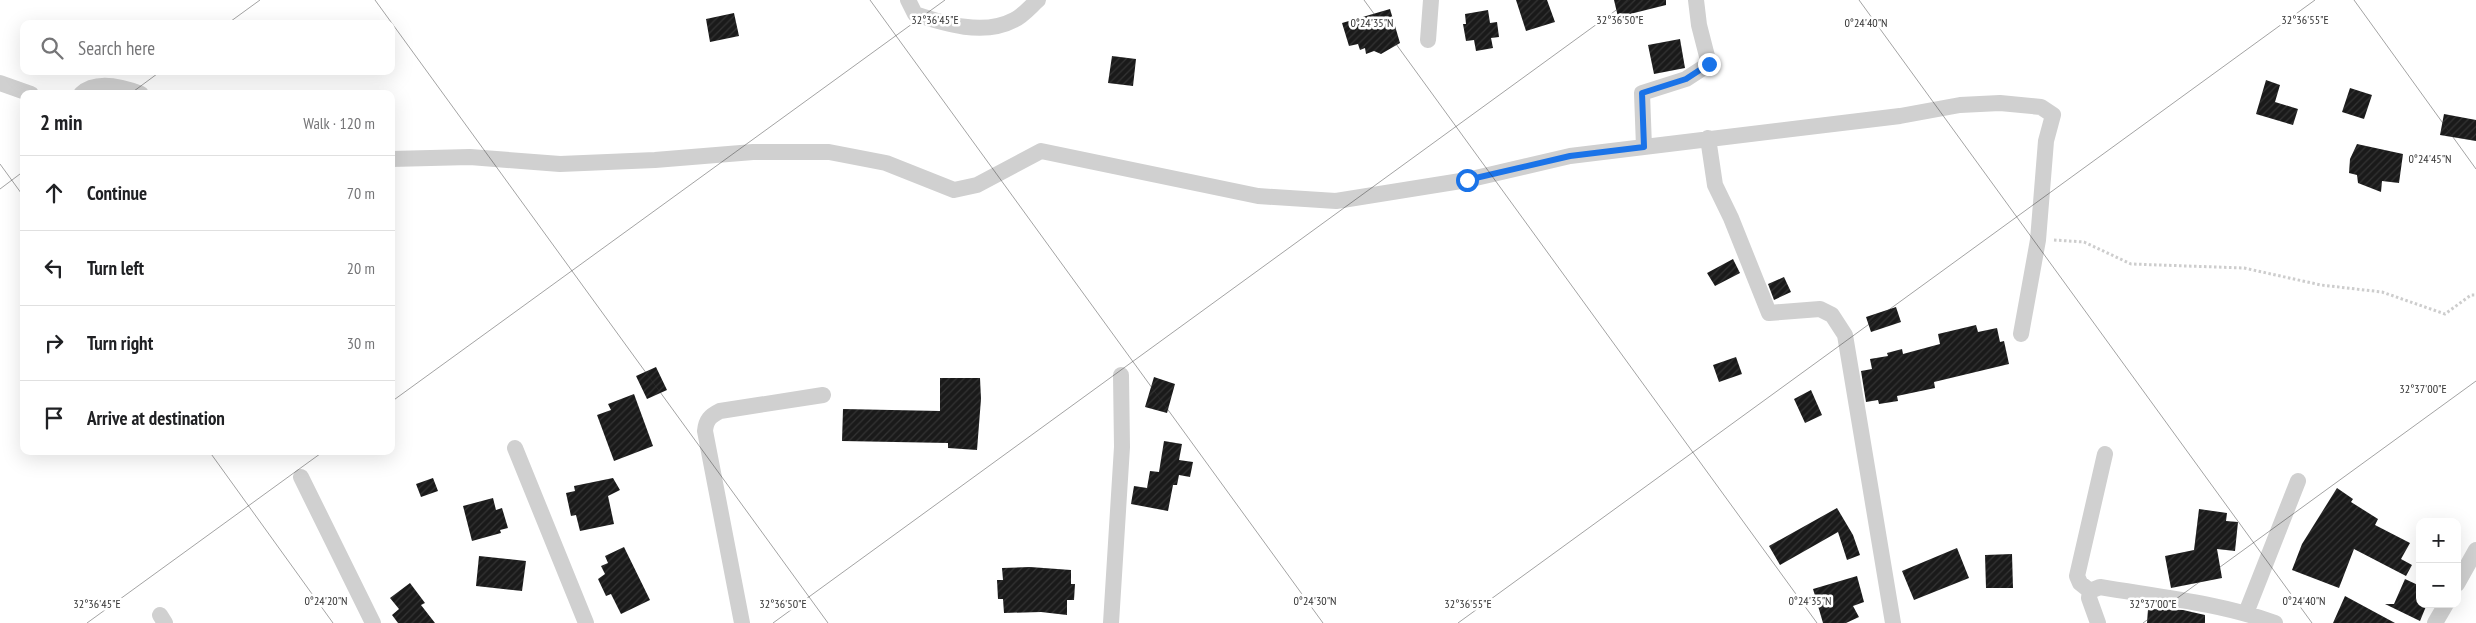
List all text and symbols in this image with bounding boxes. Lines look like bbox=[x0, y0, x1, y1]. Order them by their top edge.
text: 32°36'45"E bbox=[911, 12, 959, 27]
text: 32°36'50"E bbox=[1596, 12, 1644, 27]
text: 32°36'55"E bbox=[2281, 12, 2329, 27]
text: 0°24'35"N bbox=[1350, 15, 1394, 30]
text: 0°24'40"N bbox=[1844, 15, 1888, 30]
search box bbox=[20, 20, 395, 75]
icon: search bbox=[38, 34, 66, 62]
text: Search here bbox=[78, 36, 155, 60]
route end bbox=[1698, 53, 1721, 76]
text: 2 min bbox=[40, 109, 82, 136]
text: Walk · 120 m bbox=[303, 113, 375, 133]
text: 0°24'45"N bbox=[2408, 151, 2452, 166]
route start bbox=[1456, 169, 1479, 192]
icon: ahead bbox=[40, 179, 68, 207]
text: Continue bbox=[87, 181, 147, 205]
text: 70 m bbox=[347, 183, 375, 203]
icon: left bbox=[40, 254, 68, 282]
text: Turn left bbox=[87, 256, 144, 280]
text: 20 m bbox=[347, 258, 375, 278]
icon: right bbox=[40, 329, 68, 357]
text: Turn right bbox=[87, 331, 153, 355]
text: 30 m bbox=[347, 333, 375, 353]
text: 32°37'00"E bbox=[2399, 381, 2447, 396]
icon: arrive bbox=[40, 404, 68, 432]
text: Arrive at destination bbox=[87, 406, 225, 430]
map controls bbox=[2416, 518, 2461, 608]
button: + bbox=[2416, 518, 2461, 563]
button: − bbox=[2416, 563, 2461, 608]
text: 0°24'20"N bbox=[304, 593, 348, 608]
text: 0°24'30"N bbox=[1293, 593, 1337, 608]
text: 0°24'35"N bbox=[1788, 593, 1832, 608]
text: 0°24'40"N bbox=[2282, 593, 2326, 608]
text: 32°36'45"E bbox=[73, 596, 121, 611]
text: 32°36'50"E bbox=[759, 596, 807, 611]
text: 32°36'55"E bbox=[1444, 596, 1492, 611]
text: 32°37'00"E bbox=[2129, 596, 2177, 611]

